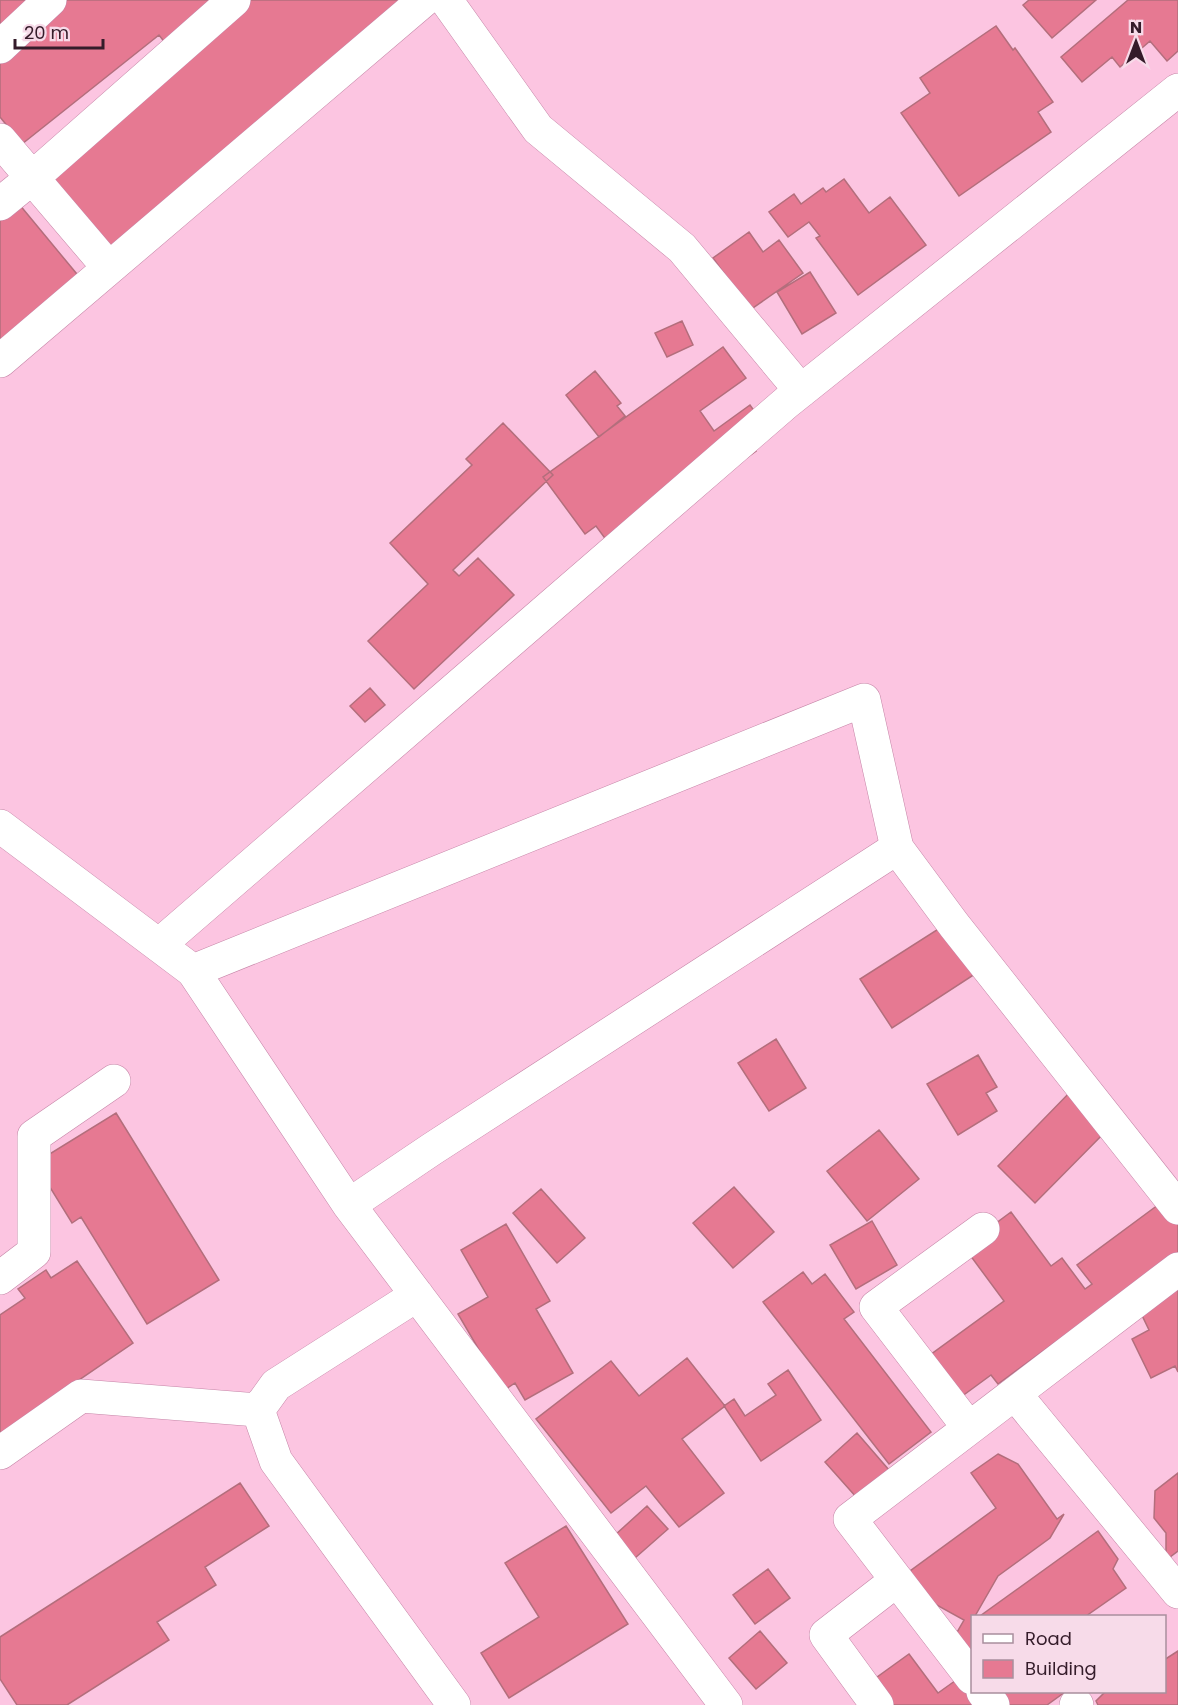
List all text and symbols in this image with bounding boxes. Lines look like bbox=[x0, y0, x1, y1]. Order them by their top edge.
scale bar bbox=[15, 12, 104, 50]
north arrow bbox=[1106, 12, 1166, 72]
text: N bbox=[1130, 16, 1142, 39]
text: 20 m bbox=[24, 20, 69, 45]
legend bbox=[971, 1615, 1166, 1693]
text: Road bbox=[1025, 1626, 1072, 1651]
text: Building bbox=[1025, 1656, 1097, 1681]

